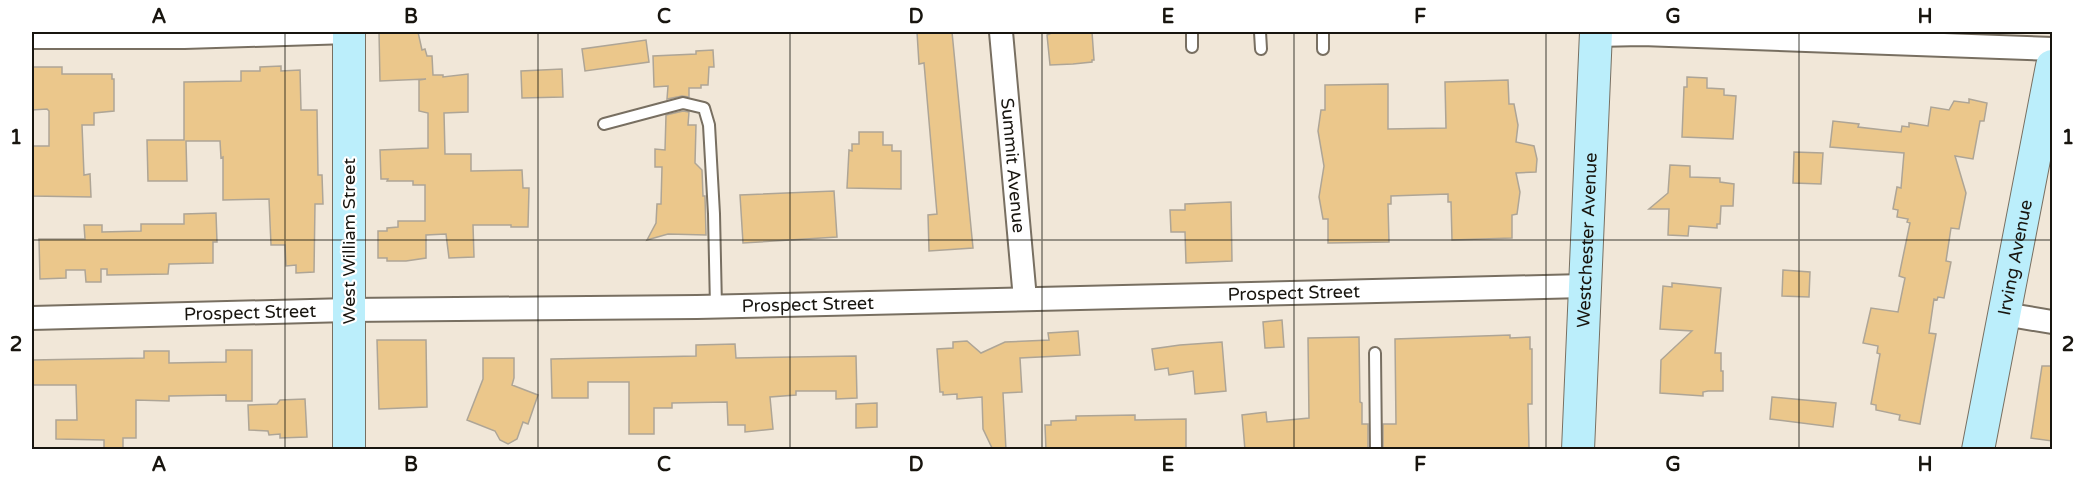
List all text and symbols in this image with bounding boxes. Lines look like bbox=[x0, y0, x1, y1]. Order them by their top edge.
text: A bbox=[152, 5, 167, 29]
text: B bbox=[404, 5, 418, 29]
text: C bbox=[657, 5, 671, 29]
text: D bbox=[908, 5, 924, 29]
text: E bbox=[1162, 5, 1175, 29]
text: F bbox=[1414, 5, 1426, 29]
text: G bbox=[1665, 5, 1681, 29]
text: H bbox=[1917, 5, 1933, 29]
street label: Summit Avenue bbox=[996, 97, 1030, 234]
text: 1 bbox=[10, 126, 22, 150]
text: 1 bbox=[2062, 126, 2074, 150]
street label: Westchester Avenue bbox=[1572, 152, 1602, 328]
street label: West William Street bbox=[338, 158, 360, 324]
street label: Irving Avenue bbox=[1993, 198, 2037, 317]
street label: Prospect Street bbox=[1227, 280, 1360, 305]
street label: Prospect Street bbox=[741, 292, 874, 317]
street label: Prospect Street bbox=[183, 300, 317, 325]
text: 2 bbox=[10, 333, 22, 357]
text: 2 bbox=[2062, 333, 2074, 357]
text: A bbox=[152, 453, 167, 477]
text: B bbox=[404, 453, 418, 477]
text: C bbox=[657, 453, 671, 477]
text: D bbox=[908, 453, 924, 477]
text: E bbox=[1162, 453, 1175, 477]
text: F bbox=[1414, 453, 1426, 477]
text: G bbox=[1665, 453, 1681, 477]
text: H bbox=[1917, 453, 1933, 477]

